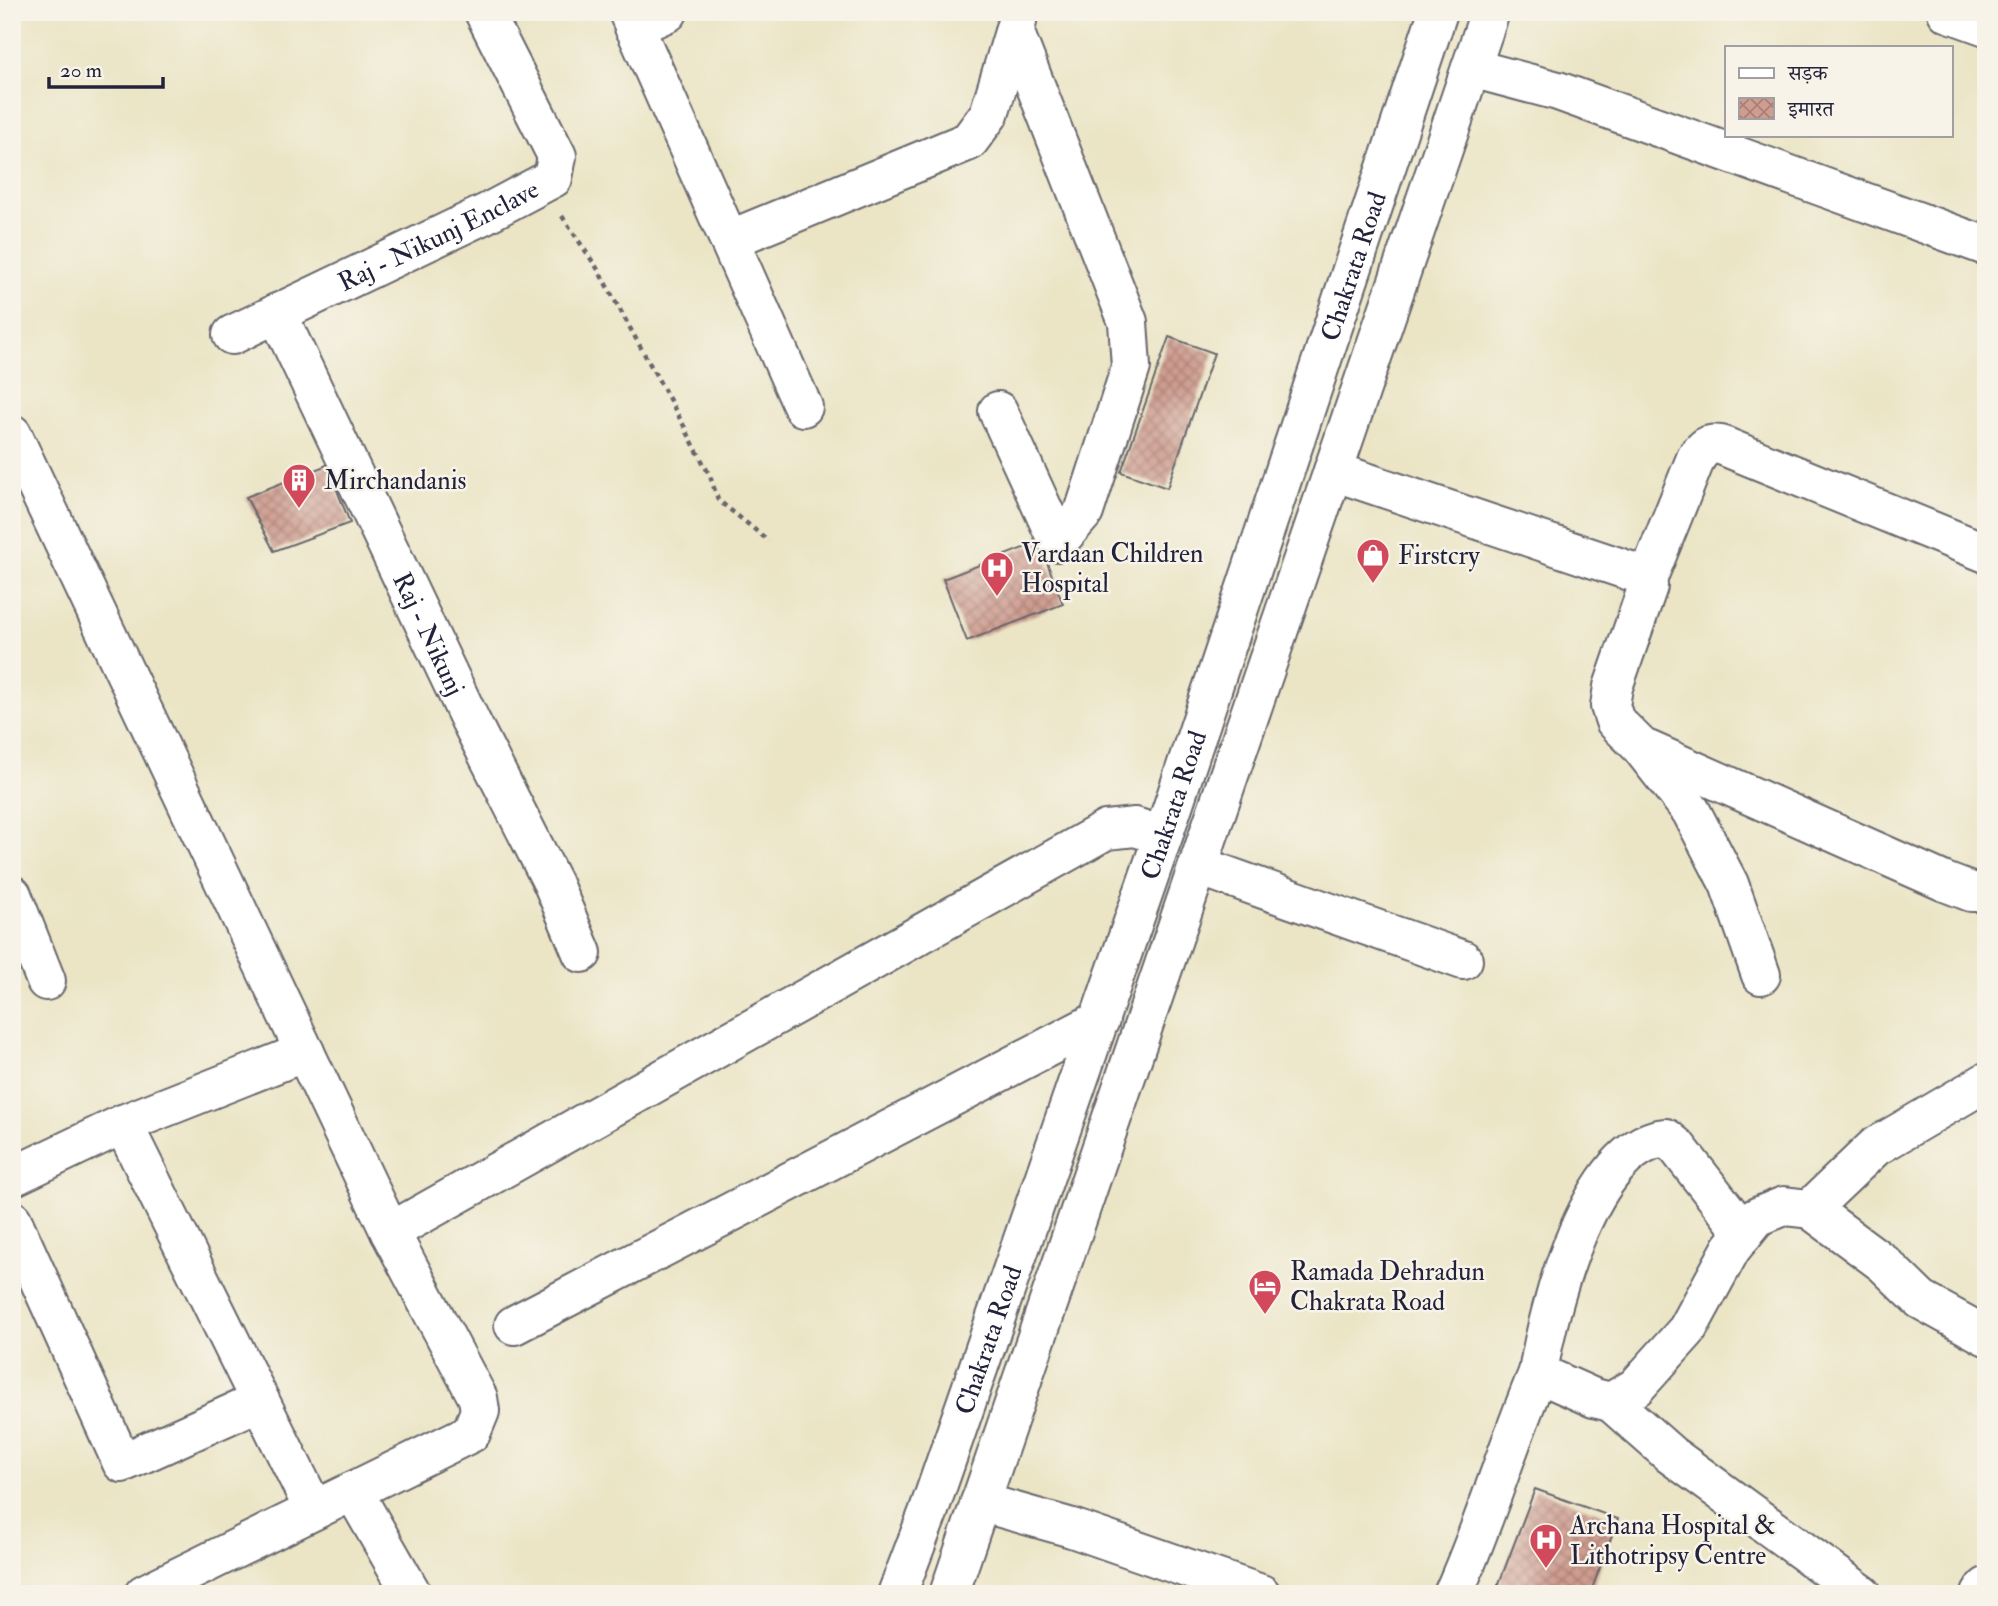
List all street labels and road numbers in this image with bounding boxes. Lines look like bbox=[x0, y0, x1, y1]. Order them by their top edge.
street label: Raj - Nikunj Enclave bbox=[333, 173, 545, 299]
street label: Chakrata Road bbox=[1314, 188, 1394, 345]
street label: Raj - Nikunj bbox=[385, 567, 471, 701]
street label: Chakrata Road bbox=[1134, 726, 1214, 884]
street label: Chakrata Road bbox=[948, 1261, 1030, 1419]

